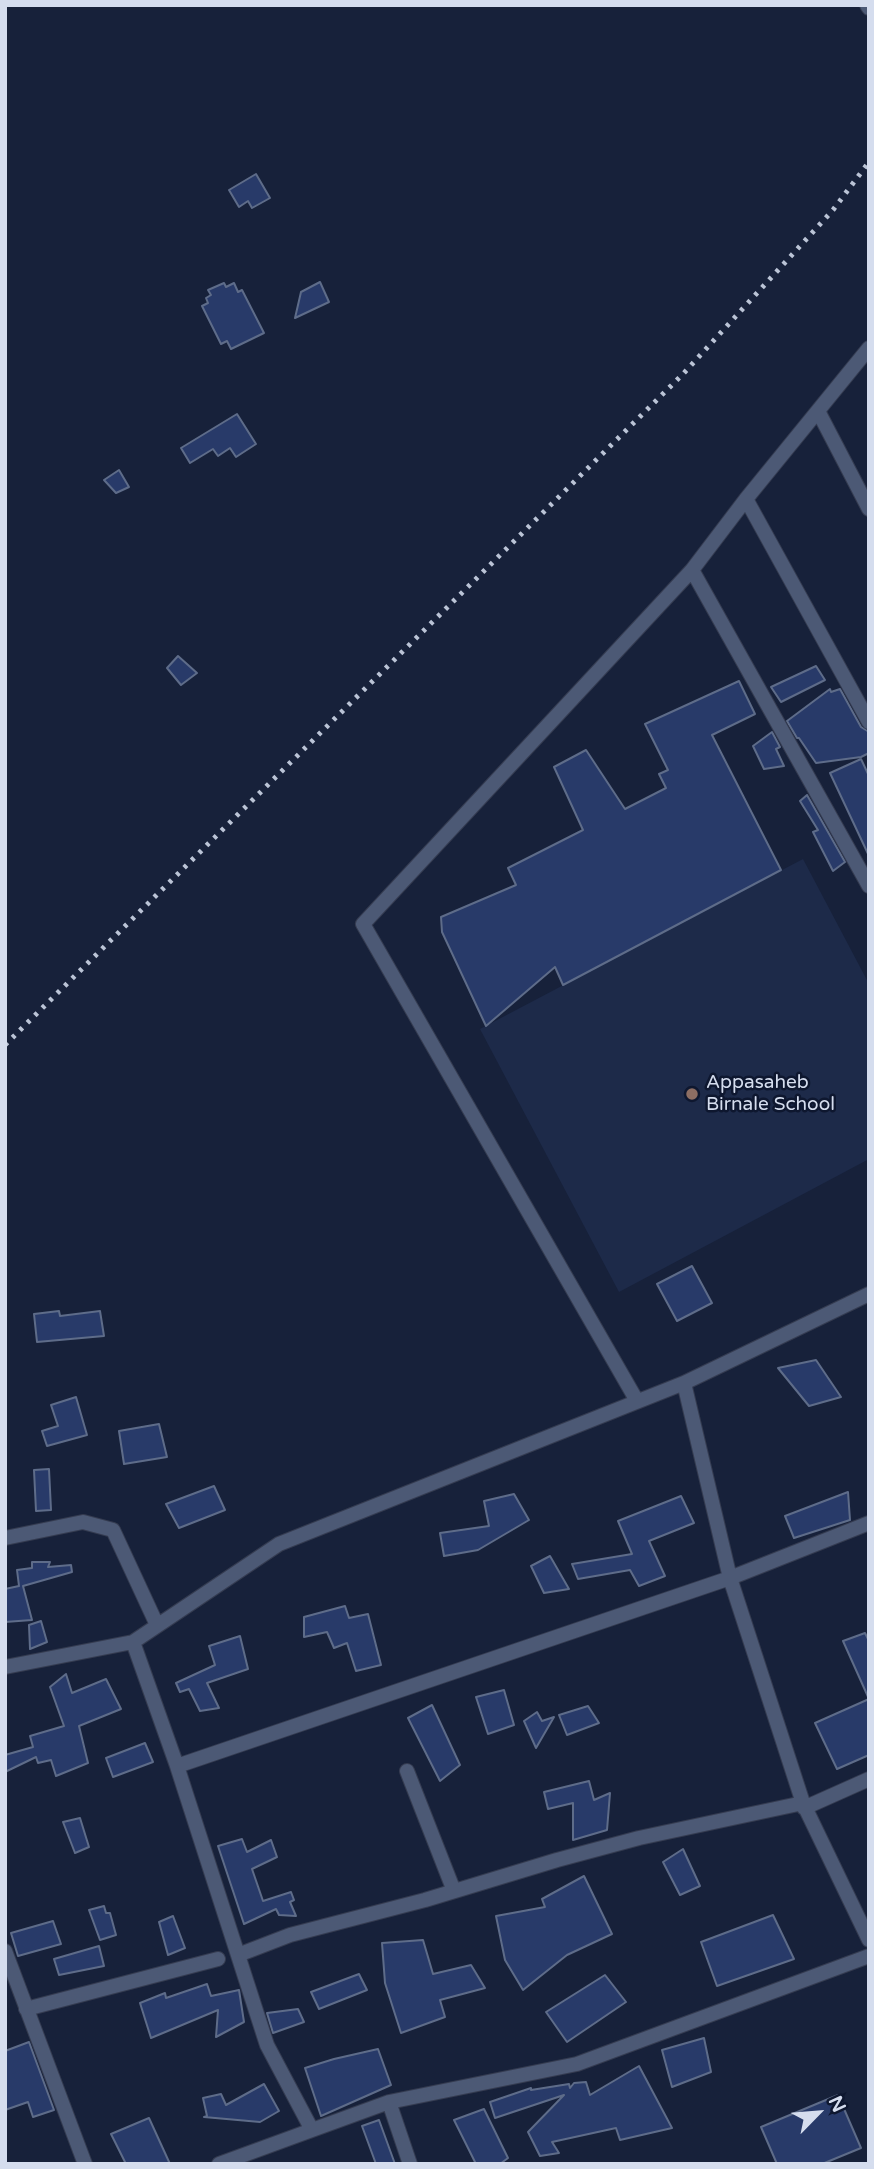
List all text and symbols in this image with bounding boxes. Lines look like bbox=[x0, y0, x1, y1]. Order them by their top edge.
place label: Appasaheb Birnale School bbox=[706, 1072, 835, 1116]
marker: Appasaheb Birnale School bbox=[684, 1086, 700, 1102]
north arrow bbox=[783, 2078, 853, 2148]
text: N bbox=[824, 2093, 850, 2116]

